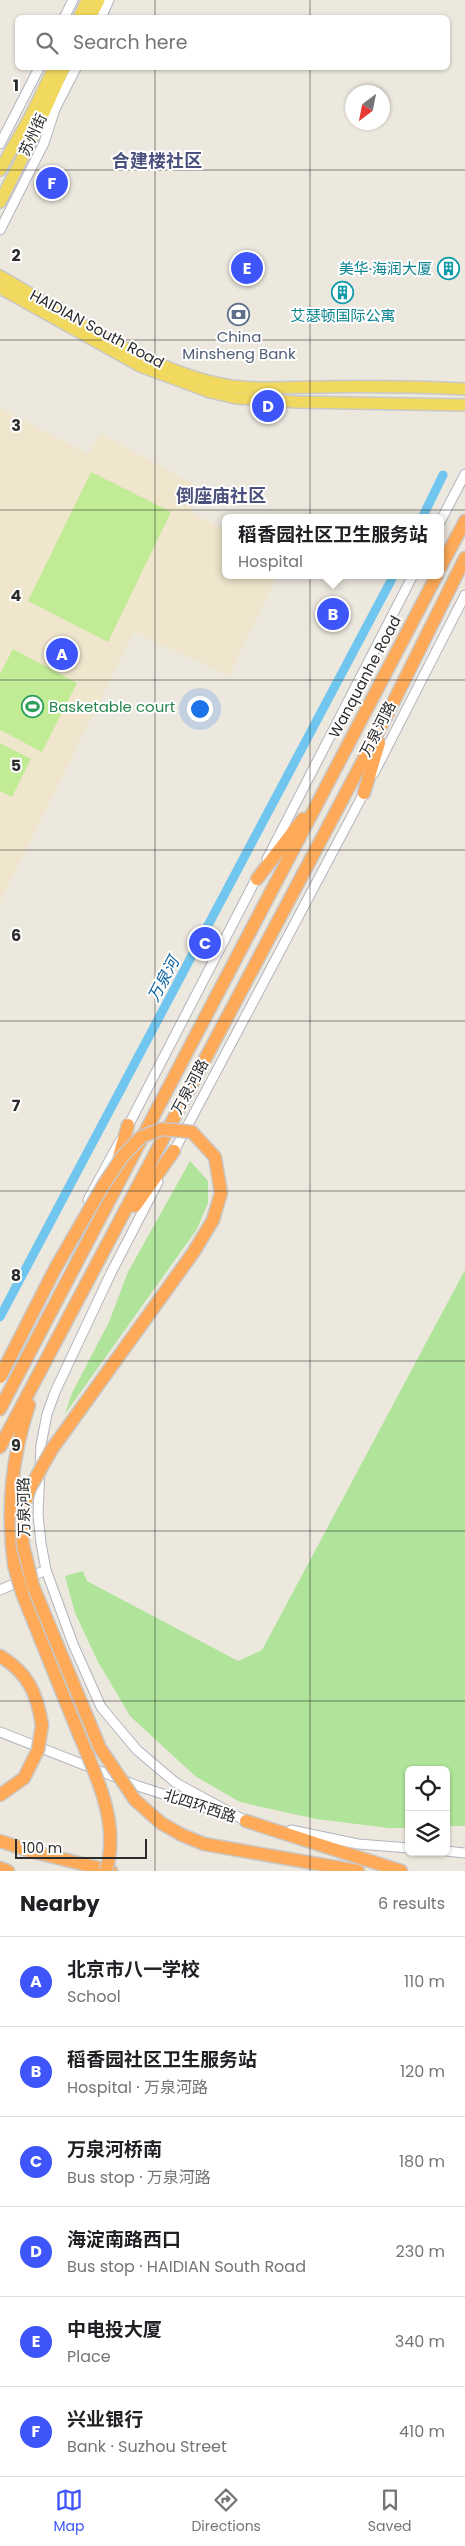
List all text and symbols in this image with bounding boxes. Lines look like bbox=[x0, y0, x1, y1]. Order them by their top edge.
search box bbox=[15, 15, 450, 70]
icon: search bbox=[33, 29, 61, 57]
text: Search here bbox=[73, 29, 187, 56]
text: 1 bbox=[13, 74, 19, 97]
north arrow bbox=[345, 85, 390, 130]
street label: 苏州街 bbox=[14, 110, 52, 160]
district label: 合建楼社区 bbox=[112, 148, 202, 173]
pin: F bbox=[36, 164, 68, 202]
text: 2 bbox=[11, 244, 21, 267]
pin: E bbox=[231, 249, 263, 287]
building icon: 美华·海润大厦 bbox=[436, 257, 460, 281]
place label: 美华·海润大厦 bbox=[339, 258, 432, 279]
building icon: 艾瑟顿国际公寓 bbox=[331, 281, 355, 305]
street label: HAIDIAN South Road bbox=[26, 284, 168, 373]
bank icon: China Minsheng Bank bbox=[227, 302, 251, 326]
place label: 艾瑟顿国际公寓 bbox=[290, 305, 396, 326]
place label: China Minsheng Bank bbox=[182, 326, 296, 364]
pin: D bbox=[252, 387, 284, 425]
text: 3 bbox=[11, 414, 21, 437]
district label: 倒座庙社区 bbox=[176, 483, 266, 508]
popup bbox=[222, 514, 444, 579]
text: 稻香园社区卫生服务站 bbox=[238, 521, 428, 548]
text: Hospital bbox=[238, 550, 303, 573]
text: 4 bbox=[11, 584, 22, 607]
pin: B bbox=[317, 595, 349, 633]
street label: Wanquanhe Road bbox=[323, 612, 406, 742]
pin: A bbox=[46, 635, 78, 673]
sports icon: Basketable court bbox=[21, 695, 45, 719]
place label: Basketable court bbox=[49, 696, 175, 717]
your location bbox=[187, 696, 213, 722]
street label: 万泉河路 bbox=[355, 697, 401, 760]
text: 5 bbox=[11, 754, 21, 777]
text: 6 bbox=[11, 924, 21, 947]
pin: C bbox=[189, 924, 221, 962]
water label: 万泉河 bbox=[142, 950, 186, 1006]
street label: 万泉河路 bbox=[166, 1055, 213, 1118]
text: 7 bbox=[12, 1094, 21, 1117]
text: 8 bbox=[11, 1264, 21, 1287]
text: 9 bbox=[11, 1434, 21, 1457]
street label: 万泉河路 bbox=[12, 1477, 35, 1537]
map controls bbox=[405, 1766, 450, 1856]
button: locate bbox=[405, 1766, 450, 1811]
street label: 北四环西路 bbox=[161, 1784, 239, 1827]
button: layers bbox=[405, 1811, 450, 1856]
scale bar bbox=[15, 1836, 148, 1859]
text: 100 m bbox=[22, 1838, 62, 1858]
text: Nearby bbox=[20, 1889, 100, 1918]
text: 6 results bbox=[378, 1892, 445, 1915]
text: 北京市八一学校 bbox=[67, 1956, 200, 1983]
text: A bbox=[30, 1970, 42, 1993]
text: 110 m bbox=[404, 1970, 445, 1993]
text: School bbox=[67, 1985, 121, 2008]
text: 稻香园社区卫生服务站 bbox=[67, 2046, 257, 2073]
text: B bbox=[31, 2060, 41, 2083]
text: 120 m bbox=[400, 2060, 445, 2083]
text: Hospital · 万泉河路 bbox=[67, 2076, 208, 2099]
text: 万泉河桥南 bbox=[67, 2136, 162, 2163]
text: C bbox=[30, 2150, 42, 2173]
text: 180 m bbox=[399, 2150, 445, 2173]
text: Bus stop · 万泉河路 bbox=[67, 2166, 211, 2189]
text: 海淀南路西口 bbox=[67, 2226, 181, 2253]
text: D bbox=[30, 2240, 42, 2263]
text: 230 m bbox=[396, 2240, 445, 2263]
text: Bus stop · HAIDIAN South Road bbox=[67, 2255, 306, 2278]
text: 中电投大厦 bbox=[67, 2316, 162, 2343]
text: E bbox=[32, 2330, 40, 2353]
text: 340 m bbox=[395, 2330, 445, 2353]
text: Place bbox=[67, 2345, 111, 2368]
text: 兴业银行 bbox=[67, 2406, 143, 2433]
text: F bbox=[32, 2420, 40, 2443]
text: 410 m bbox=[399, 2420, 445, 2443]
text: Bank · Suzhou Street bbox=[67, 2435, 227, 2458]
tab: Map bbox=[53, 2486, 84, 2537]
tab: Directions bbox=[191, 2486, 261, 2537]
tab: Saved bbox=[368, 2486, 412, 2537]

